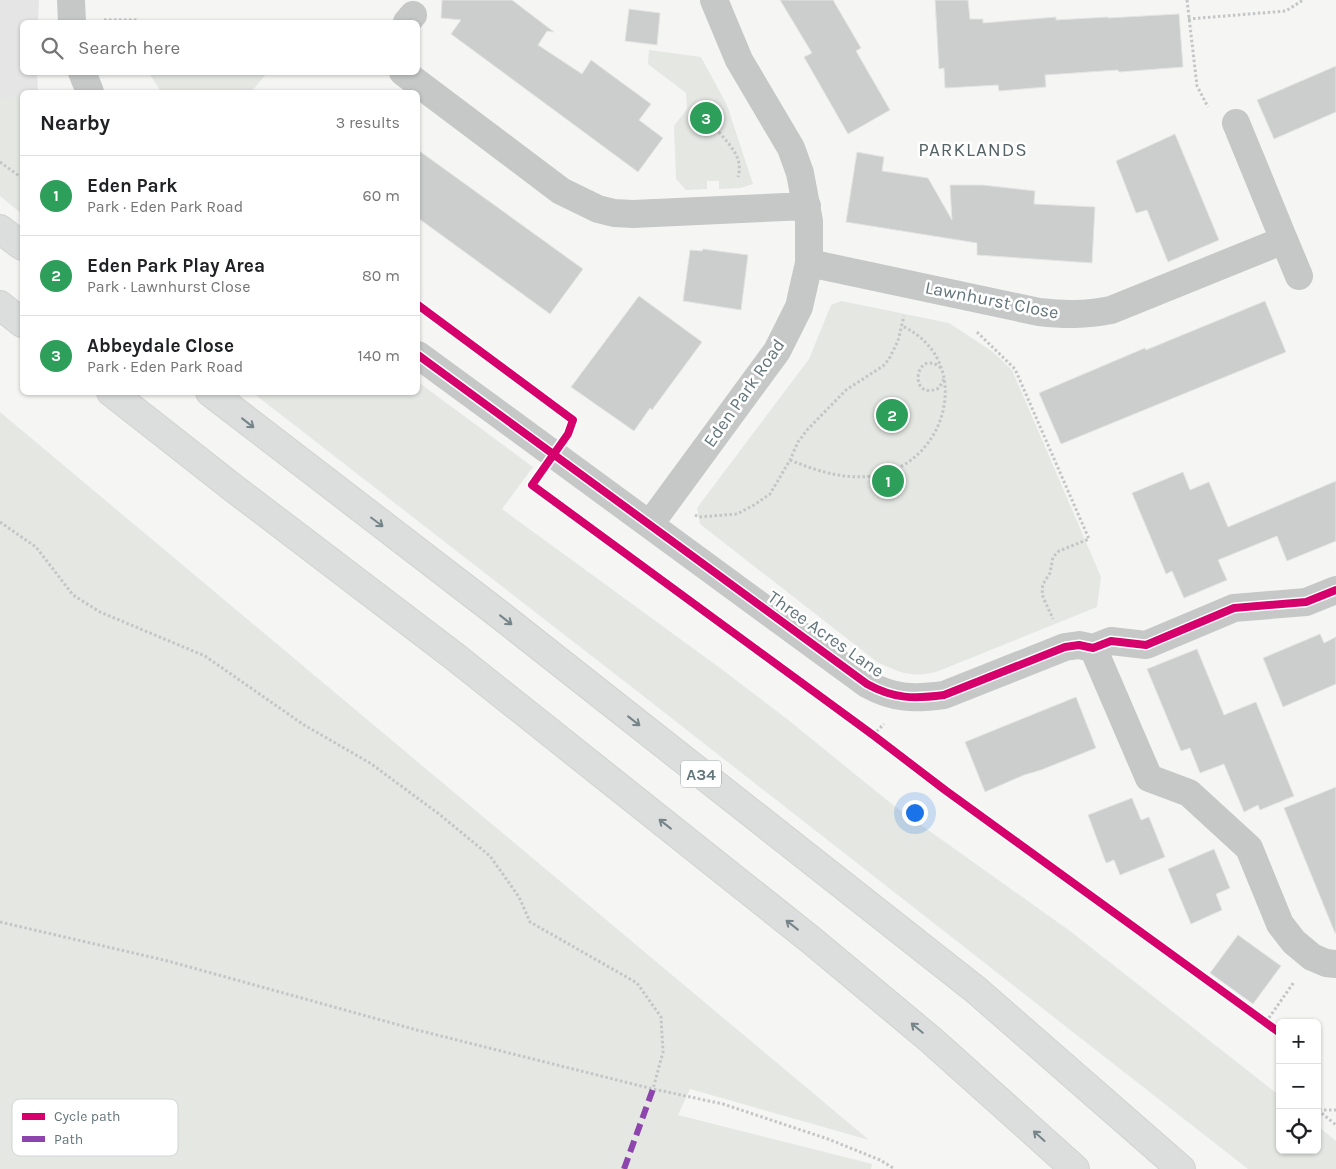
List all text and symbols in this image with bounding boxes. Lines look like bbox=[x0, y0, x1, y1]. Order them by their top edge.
search box bbox=[20, 20, 420, 75]
icon: search bbox=[38, 34, 66, 62]
text: Search here bbox=[78, 37, 180, 59]
pin: 3 bbox=[690, 99, 722, 137]
text: Nearby bbox=[40, 111, 110, 135]
text: 3 results bbox=[336, 113, 400, 132]
district label: PARKLANDS bbox=[918, 139, 1028, 161]
text: Eden Park bbox=[87, 175, 177, 197]
text: 1 bbox=[53, 186, 59, 205]
text: 60 m bbox=[363, 186, 400, 205]
text: Park · Eden Park Road bbox=[87, 197, 243, 216]
text: Eden Park Play Area bbox=[87, 255, 265, 277]
text: 2 bbox=[51, 266, 61, 285]
text: 80 m bbox=[362, 266, 400, 285]
street label: Lawnhurst Close bbox=[923, 276, 1061, 324]
text: Park · Lawnhurst Close bbox=[87, 277, 250, 296]
text: Abbeydale Close bbox=[87, 335, 234, 357]
street label: Eden Park Road bbox=[698, 335, 790, 451]
text: 3 bbox=[51, 346, 61, 365]
text: 140 m bbox=[358, 346, 400, 365]
text: Park · Eden Park Road bbox=[87, 357, 243, 376]
pin: 2 bbox=[876, 396, 908, 434]
one-way arrow bbox=[241, 417, 254, 428]
pin: 1 bbox=[872, 462, 904, 500]
one-way arrow bbox=[370, 516, 383, 527]
street label: Three Acres Lane bbox=[764, 586, 888, 682]
one-way arrow bbox=[499, 615, 512, 626]
one-way arrow bbox=[627, 715, 640, 726]
road number: A34 bbox=[681, 761, 721, 788]
your location bbox=[902, 800, 928, 826]
one-way arrow bbox=[659, 818, 672, 829]
one-way arrow bbox=[785, 920, 799, 930]
map controls bbox=[1276, 1019, 1321, 1154]
button: + bbox=[1276, 1019, 1321, 1064]
one-way arrow bbox=[911, 1023, 924, 1034]
button: − bbox=[1276, 1064, 1321, 1109]
legend bbox=[12, 1099, 178, 1156]
text: Cycle path bbox=[54, 1108, 120, 1125]
button: locate bbox=[1276, 1109, 1321, 1154]
text: Path bbox=[54, 1131, 83, 1148]
one-way arrow bbox=[1032, 1131, 1045, 1142]

